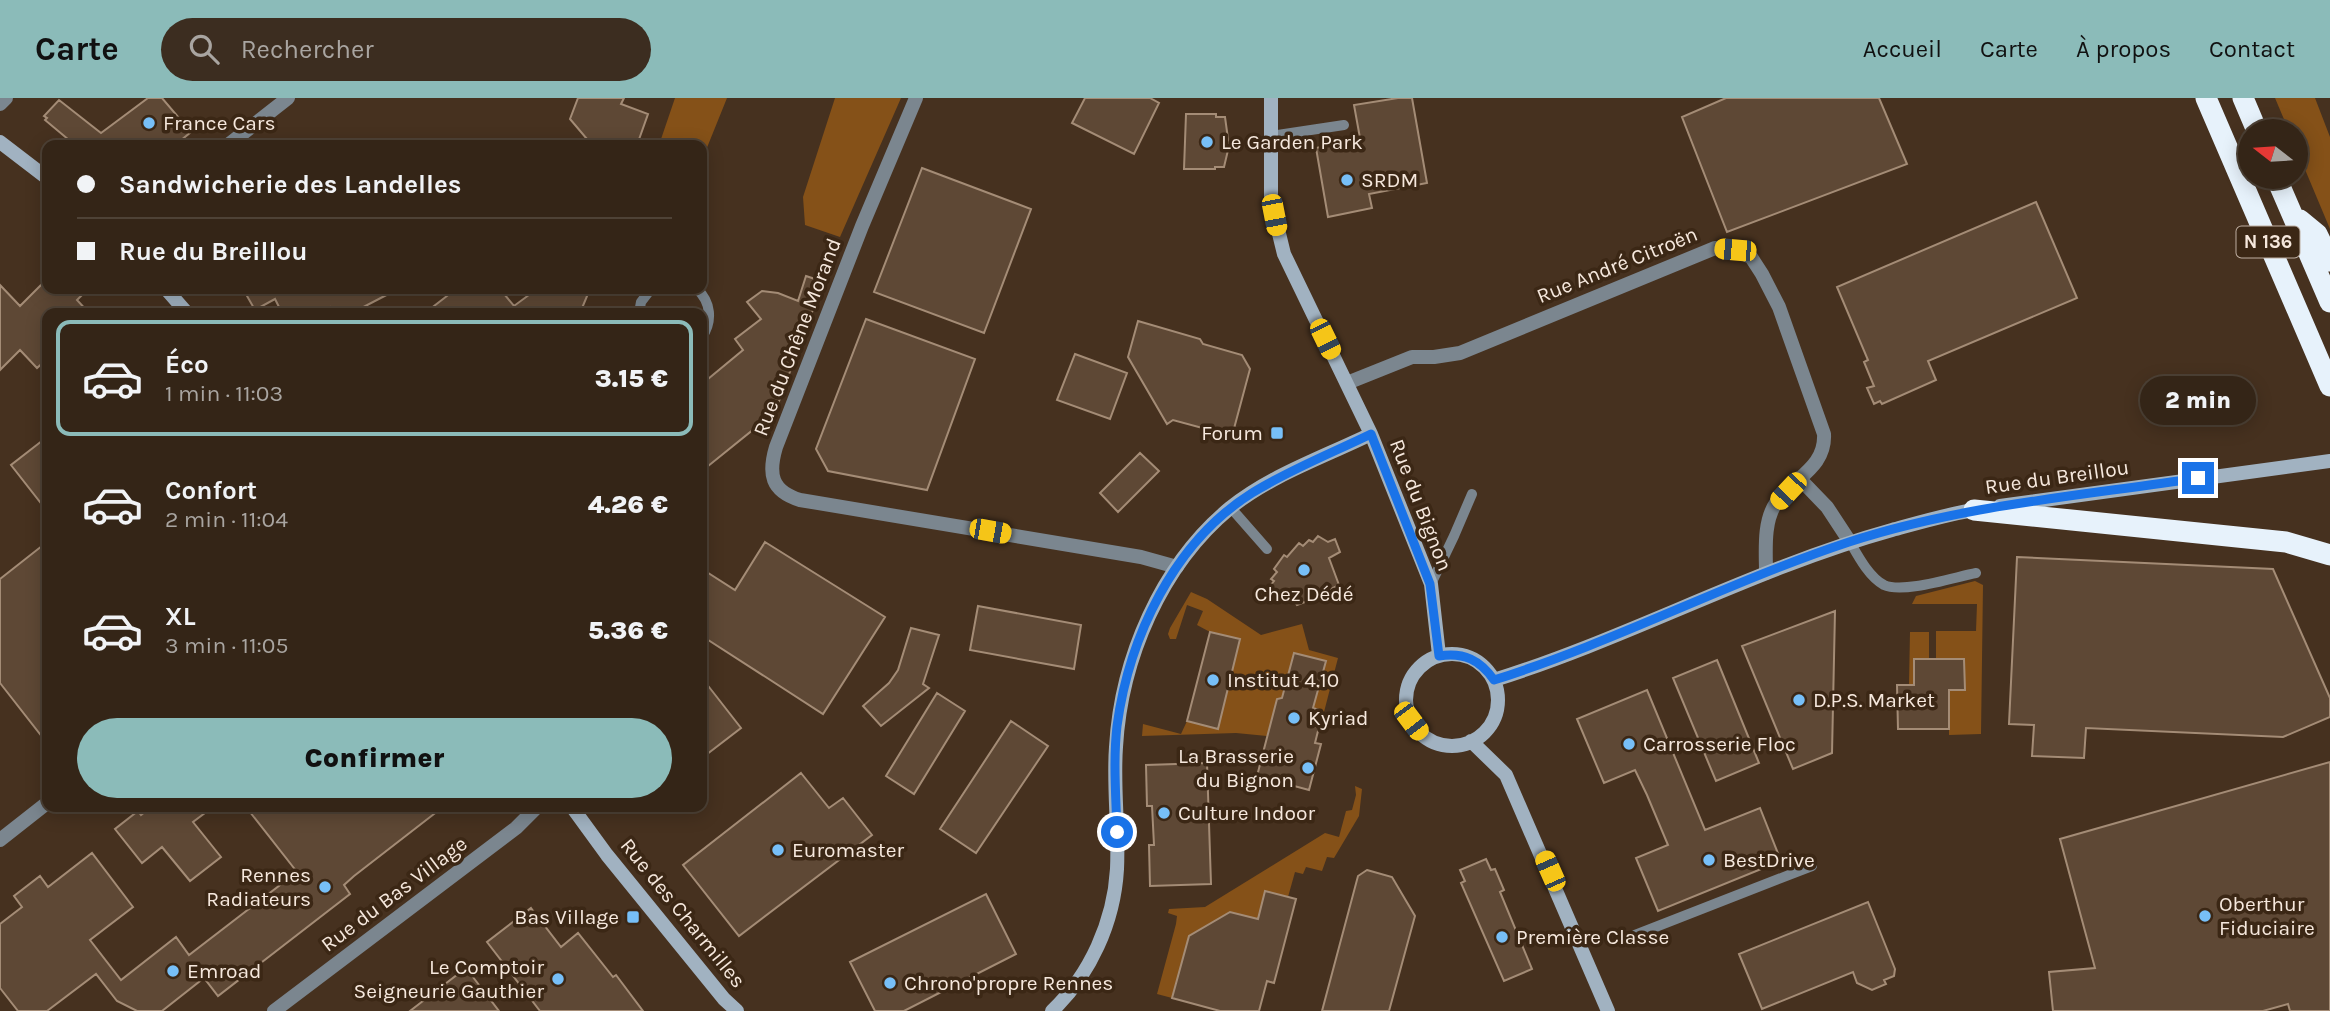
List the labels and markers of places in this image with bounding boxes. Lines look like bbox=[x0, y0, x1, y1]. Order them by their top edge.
place label: France Cars bbox=[163, 111, 276, 135]
marker: France Cars bbox=[141, 115, 157, 131]
place label: Le Garden Park bbox=[1221, 130, 1363, 154]
marker: Le Garden Park bbox=[1199, 134, 1215, 150]
place label: SRDM bbox=[1361, 168, 1418, 192]
marker: SRDM bbox=[1339, 172, 1355, 188]
place label: Forum bbox=[1201, 421, 1263, 445]
marker: Forum bbox=[1269, 425, 1285, 441]
marker: Chez Dédé bbox=[1296, 562, 1312, 578]
place label: Chez Dédé bbox=[1254, 582, 1354, 606]
place label: Institut 4.10 bbox=[1227, 668, 1339, 692]
marker: Institut 4.10 bbox=[1205, 672, 1221, 688]
place label: D.P.S. Market bbox=[1813, 688, 1935, 712]
marker: D.P.S. Market bbox=[1791, 692, 1807, 708]
place label: Kyriad bbox=[1308, 706, 1368, 730]
marker: Kyriad bbox=[1286, 710, 1302, 726]
place label: Carrosserie Floc bbox=[1643, 732, 1796, 756]
marker: Carrosserie Floc bbox=[1621, 736, 1637, 752]
place label: La Brasserie du Bignon bbox=[1178, 744, 1294, 792]
marker: La Brasserie du Bignon bbox=[1300, 760, 1316, 776]
place label: Culture Indoor bbox=[1178, 801, 1315, 825]
marker: Culture Indoor bbox=[1156, 805, 1172, 821]
place label: Euromaster bbox=[792, 838, 905, 862]
marker: Euromaster bbox=[770, 842, 786, 858]
place label: BestDrive bbox=[1723, 848, 1815, 872]
marker: BestDrive bbox=[1701, 852, 1717, 868]
place label: Rennes Radiateurs bbox=[206, 863, 311, 911]
marker: Rennes Radiateurs bbox=[317, 879, 333, 895]
place label: Oberthur Fiduciaire bbox=[2219, 892, 2315, 940]
place label: Bas Village bbox=[514, 905, 619, 929]
marker: Oberthur Fiduciaire bbox=[2197, 908, 2213, 924]
marker: Bas Village bbox=[625, 909, 641, 925]
place label: Première Classe bbox=[1516, 925, 1669, 949]
marker: Première Classe bbox=[1494, 929, 1510, 945]
place label: Le Comptoir Seigneurie Gauthier bbox=[354, 955, 544, 1003]
place label: Emroad bbox=[187, 959, 262, 983]
marker: Emroad bbox=[165, 963, 181, 979]
marker: Le Comptoir Seigneurie Gauthier bbox=[550, 971, 566, 987]
place label: Chrono'propre Rennes bbox=[904, 971, 1113, 995]
marker: Chrono'propre Rennes bbox=[882, 975, 898, 991]

